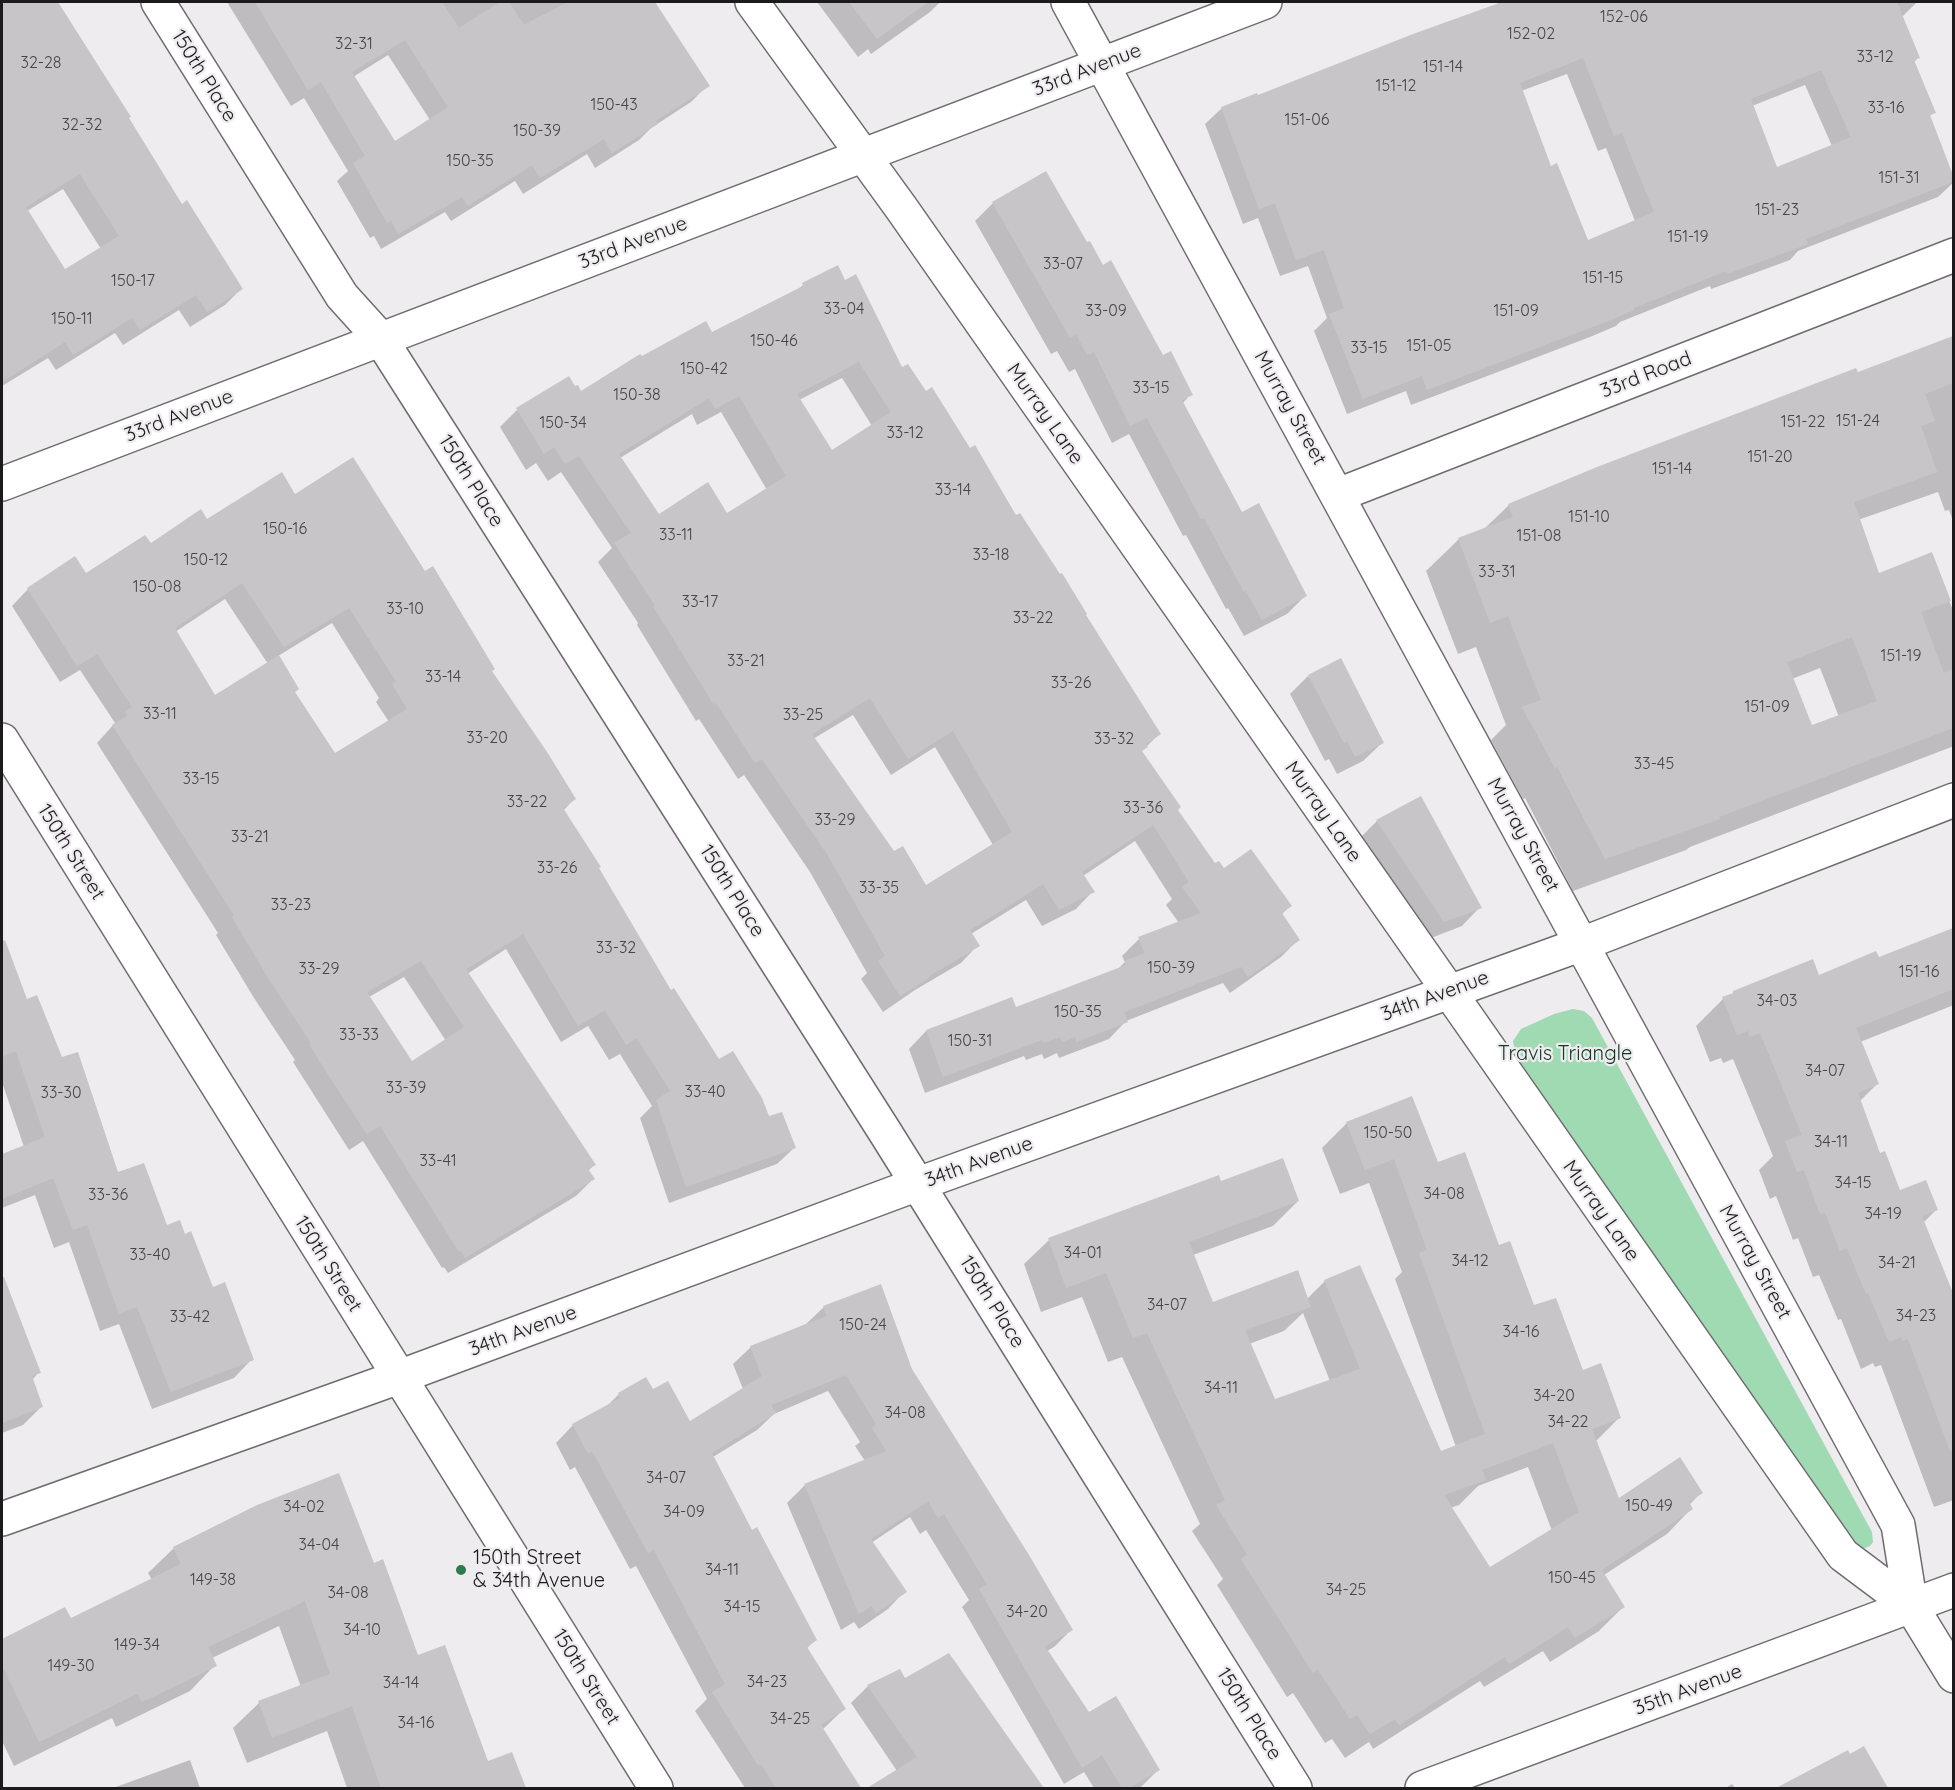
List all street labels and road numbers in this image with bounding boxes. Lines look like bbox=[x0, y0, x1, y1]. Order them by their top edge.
street label: 150th Place bbox=[166, 26, 242, 126]
street label: 33rd Avenue bbox=[1029, 38, 1145, 102]
street label: 33rd Avenue bbox=[575, 211, 691, 275]
street label: Murray Street bbox=[1249, 347, 1331, 469]
street label: 33rd Road bbox=[1597, 347, 1695, 403]
street label: Murray Lane bbox=[1001, 359, 1089, 469]
street label: 33rd Avenue bbox=[121, 384, 237, 448]
street label: 150th Place bbox=[433, 431, 509, 531]
street label: Murray Lane bbox=[1279, 757, 1367, 867]
street label: Murray Street bbox=[1482, 774, 1564, 896]
street label: 150th Street bbox=[32, 800, 110, 904]
street label: 150th Place bbox=[694, 841, 770, 941]
street label: 34th Avenue bbox=[1378, 965, 1492, 1027]
street label: 34th Avenue bbox=[922, 1131, 1036, 1193]
street label: Murray Lane bbox=[1557, 1156, 1645, 1266]
street label: Murray Street bbox=[1714, 1201, 1796, 1323]
street label: 150th Street bbox=[289, 1212, 367, 1316]
street label: 150th Place bbox=[954, 1252, 1030, 1352]
street label: 34th Avenue bbox=[466, 1300, 580, 1362]
street label: 150th Street bbox=[547, 1625, 625, 1729]
street label: 35th Avenue bbox=[1631, 1659, 1745, 1721]
street label: 150th Place bbox=[1211, 1664, 1287, 1764]

